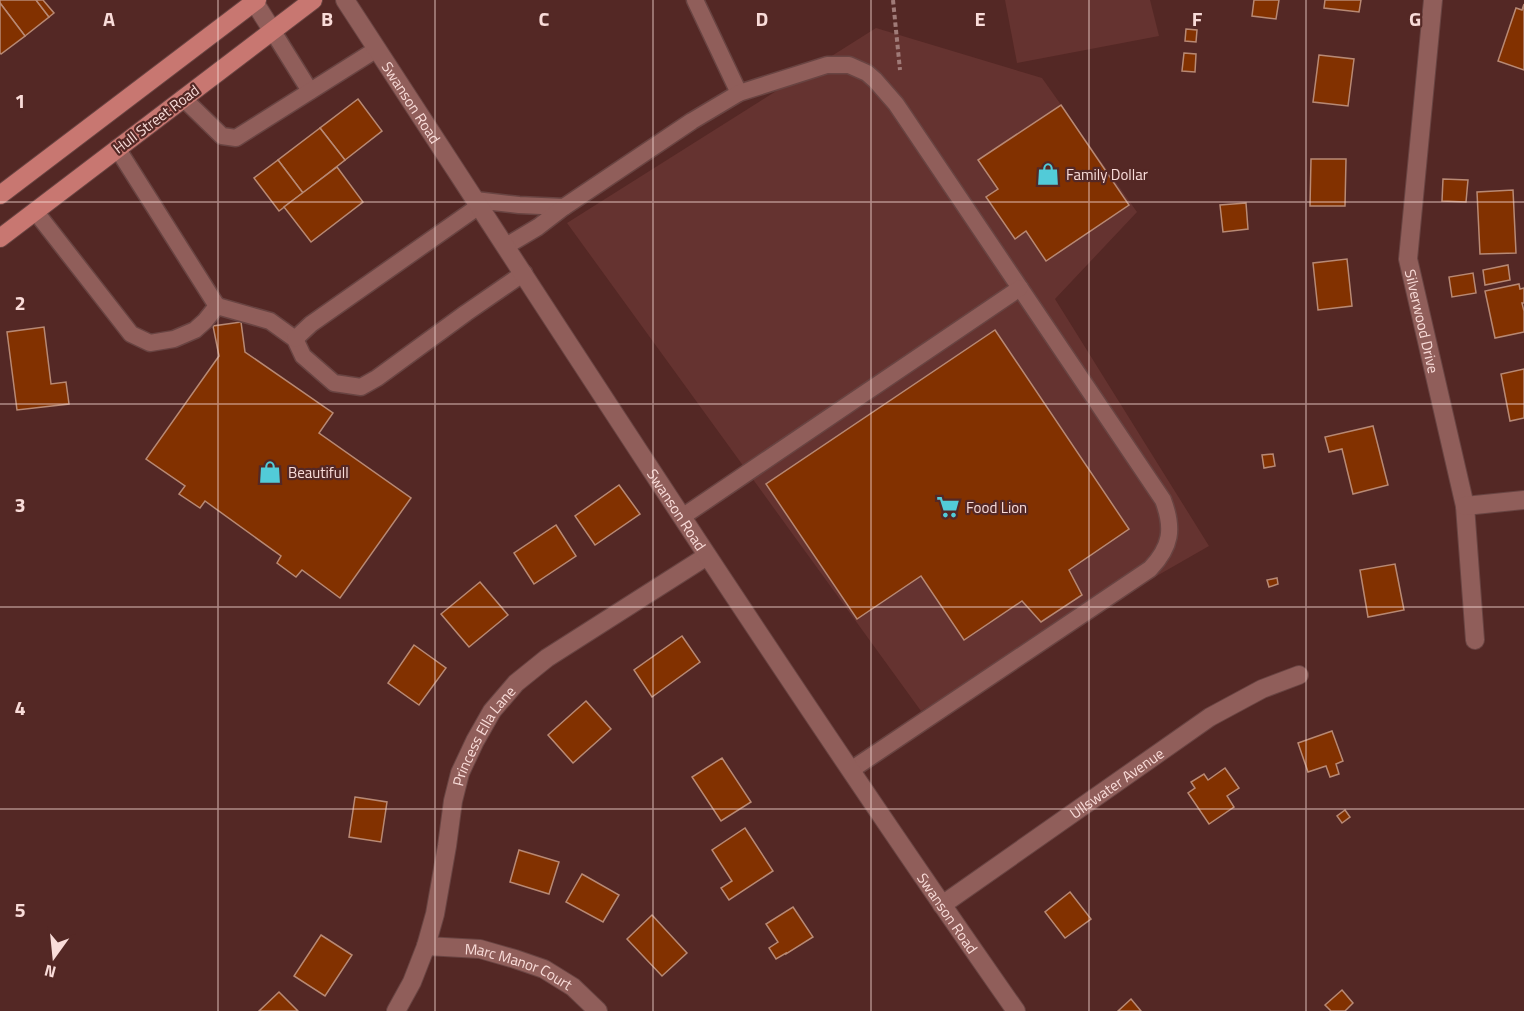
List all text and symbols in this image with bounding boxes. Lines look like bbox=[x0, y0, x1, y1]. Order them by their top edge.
text: A bbox=[103, 3, 115, 34]
text: B bbox=[321, 3, 333, 34]
text: C bbox=[539, 3, 550, 34]
text: D bbox=[756, 3, 768, 34]
text: E bbox=[974, 3, 986, 34]
text: F bbox=[1192, 3, 1203, 34]
text: G bbox=[1409, 3, 1421, 34]
street label: Swanson Road bbox=[376, 57, 447, 148]
street label: Hull Street Road bbox=[108, 79, 204, 159]
text: 1 bbox=[14, 85, 26, 116]
shop icon: Family Dollar bbox=[1035, 161, 1061, 187]
place label: Family Dollar bbox=[1066, 163, 1148, 186]
street label: Silverwood Drive bbox=[1399, 267, 1445, 375]
text: 2 bbox=[14, 287, 26, 318]
shop icon: Beautifull bbox=[257, 459, 283, 485]
place label: Beautifull bbox=[288, 461, 349, 484]
street label: Swanson Road bbox=[642, 464, 712, 555]
text: 3 bbox=[14, 489, 26, 520]
supermarket icon: Food Lion bbox=[935, 494, 961, 520]
place label: Food Lion bbox=[966, 496, 1027, 519]
street label: Princess Ella Lane bbox=[446, 680, 521, 788]
text: 4 bbox=[14, 692, 26, 723]
street label: Ullswater Avenue bbox=[1064, 741, 1168, 824]
street label: Swanson Road bbox=[912, 868, 984, 958]
text: 5 bbox=[14, 894, 26, 925]
north arrow bbox=[24, 927, 84, 987]
street label: Marc Manor Court bbox=[464, 937, 578, 996]
text: N bbox=[42, 958, 59, 985]

